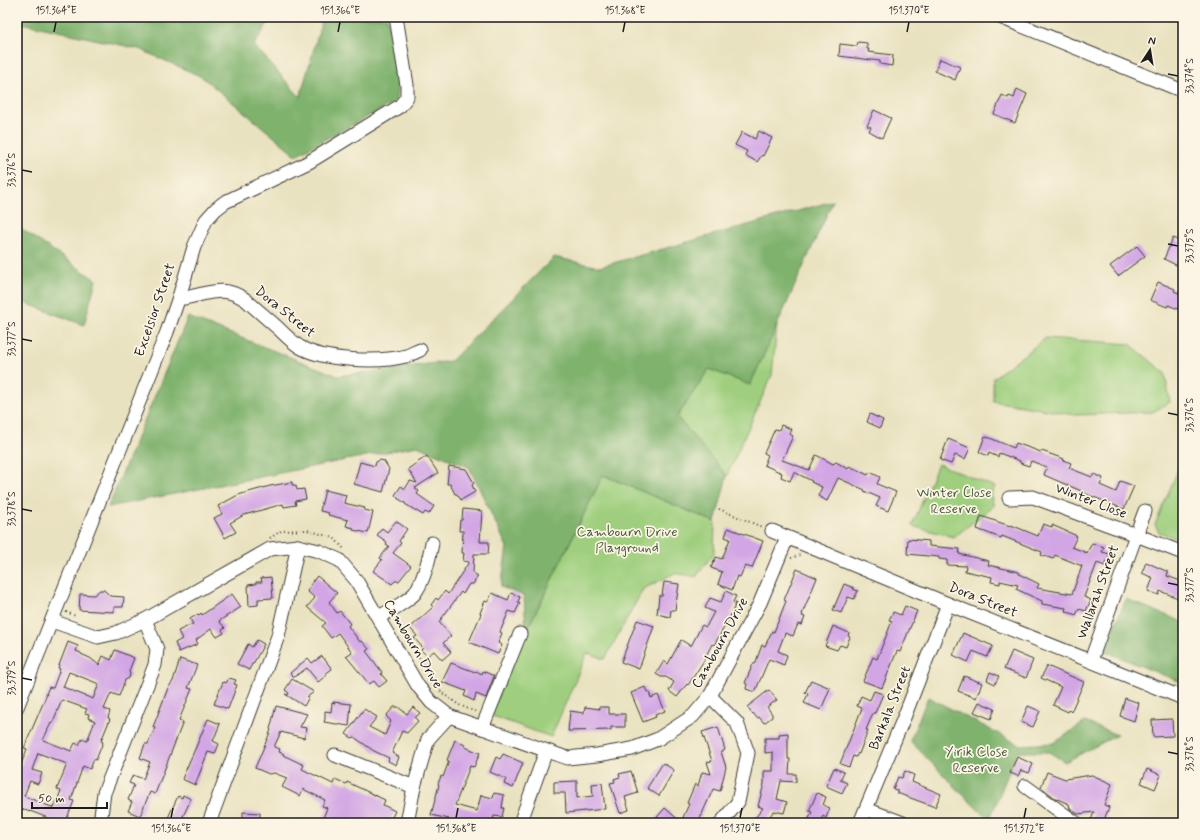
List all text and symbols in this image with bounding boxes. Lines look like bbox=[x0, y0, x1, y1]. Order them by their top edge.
text: 151.364°E bbox=[35, 4, 77, 18]
text: 151.366°E bbox=[320, 4, 360, 18]
text: 151.368°E bbox=[605, 4, 646, 18]
text: 151.370°E bbox=[889, 4, 930, 18]
north arrow bbox=[1130, 30, 1170, 70]
text: N bbox=[1147, 34, 1157, 49]
text: 33.374°S bbox=[1183, 58, 1197, 94]
text: 33.376°S bbox=[5, 152, 19, 187]
text: 33.375°S bbox=[1183, 228, 1197, 264]
street label: Excelsior Street bbox=[131, 260, 180, 359]
street label: Dora Street bbox=[251, 282, 319, 342]
text: 33.377°S bbox=[5, 321, 19, 357]
text: 33.376°S bbox=[1183, 397, 1197, 432]
street label: Winter Close bbox=[1053, 479, 1129, 523]
park label: Winter Close Reserve bbox=[916, 484, 992, 518]
text: 33.378°S bbox=[5, 491, 19, 526]
park label: Cambourn Drive Playground bbox=[577, 523, 678, 557]
street label: Wallarah Street bbox=[1073, 542, 1123, 641]
text: 33.377°S bbox=[1183, 567, 1197, 603]
street label: Dora Street bbox=[946, 578, 1020, 622]
street label: Cambourn Drive bbox=[688, 594, 752, 692]
street label: Cambourn Drive bbox=[379, 596, 447, 692]
text: 33.379°S bbox=[5, 660, 19, 695]
street label: Barkala Street bbox=[865, 663, 915, 753]
text: 33.378°S bbox=[1183, 736, 1197, 771]
park label: Yirik Close Reserve bbox=[944, 743, 1008, 777]
scale bar bbox=[32, 784, 107, 810]
text: 50 m bbox=[38, 791, 65, 807]
text: 151.366°E bbox=[151, 822, 191, 836]
text: 151.368°E bbox=[436, 822, 477, 836]
text: 151.370°E bbox=[720, 822, 761, 836]
text: 151.372°E bbox=[1004, 822, 1045, 836]

